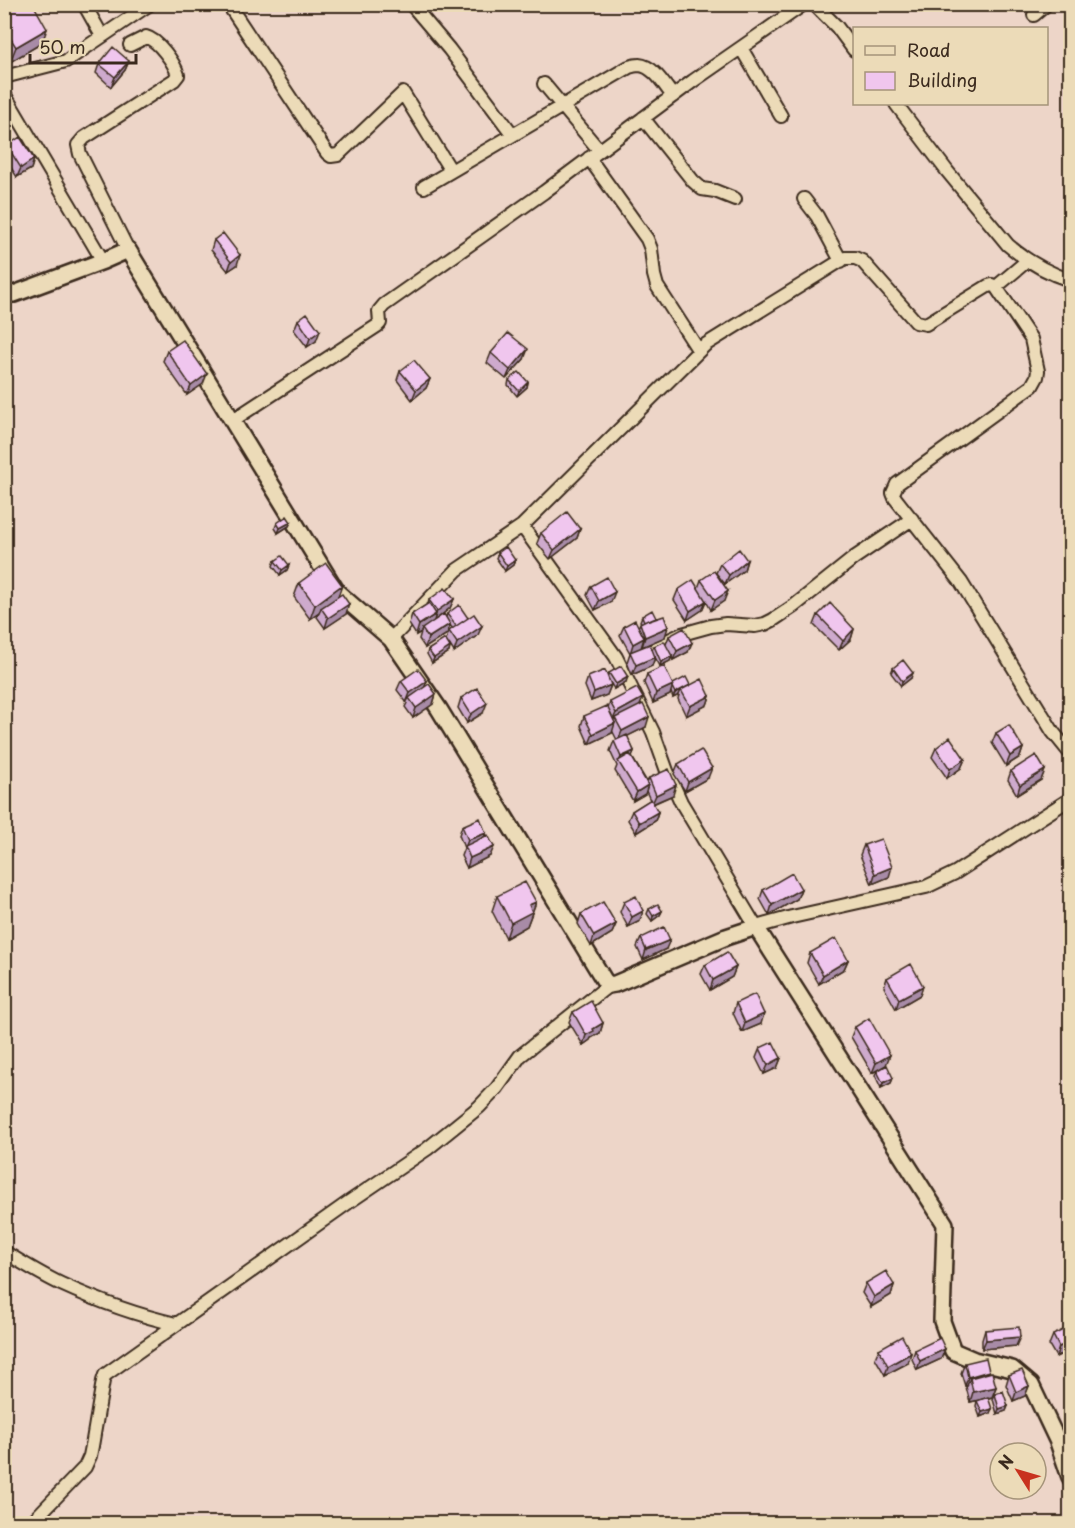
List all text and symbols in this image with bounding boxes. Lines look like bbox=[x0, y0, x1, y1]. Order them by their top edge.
scale bar bbox=[30, 27, 136, 65]
legend bbox=[853, 27, 1048, 105]
text: 50 m bbox=[39, 33, 86, 60]
text: Road bbox=[907, 36, 951, 63]
text: Building bbox=[907, 66, 977, 93]
north arrow bbox=[988, 1441, 1048, 1501]
text: N bbox=[992, 1449, 1019, 1474]

